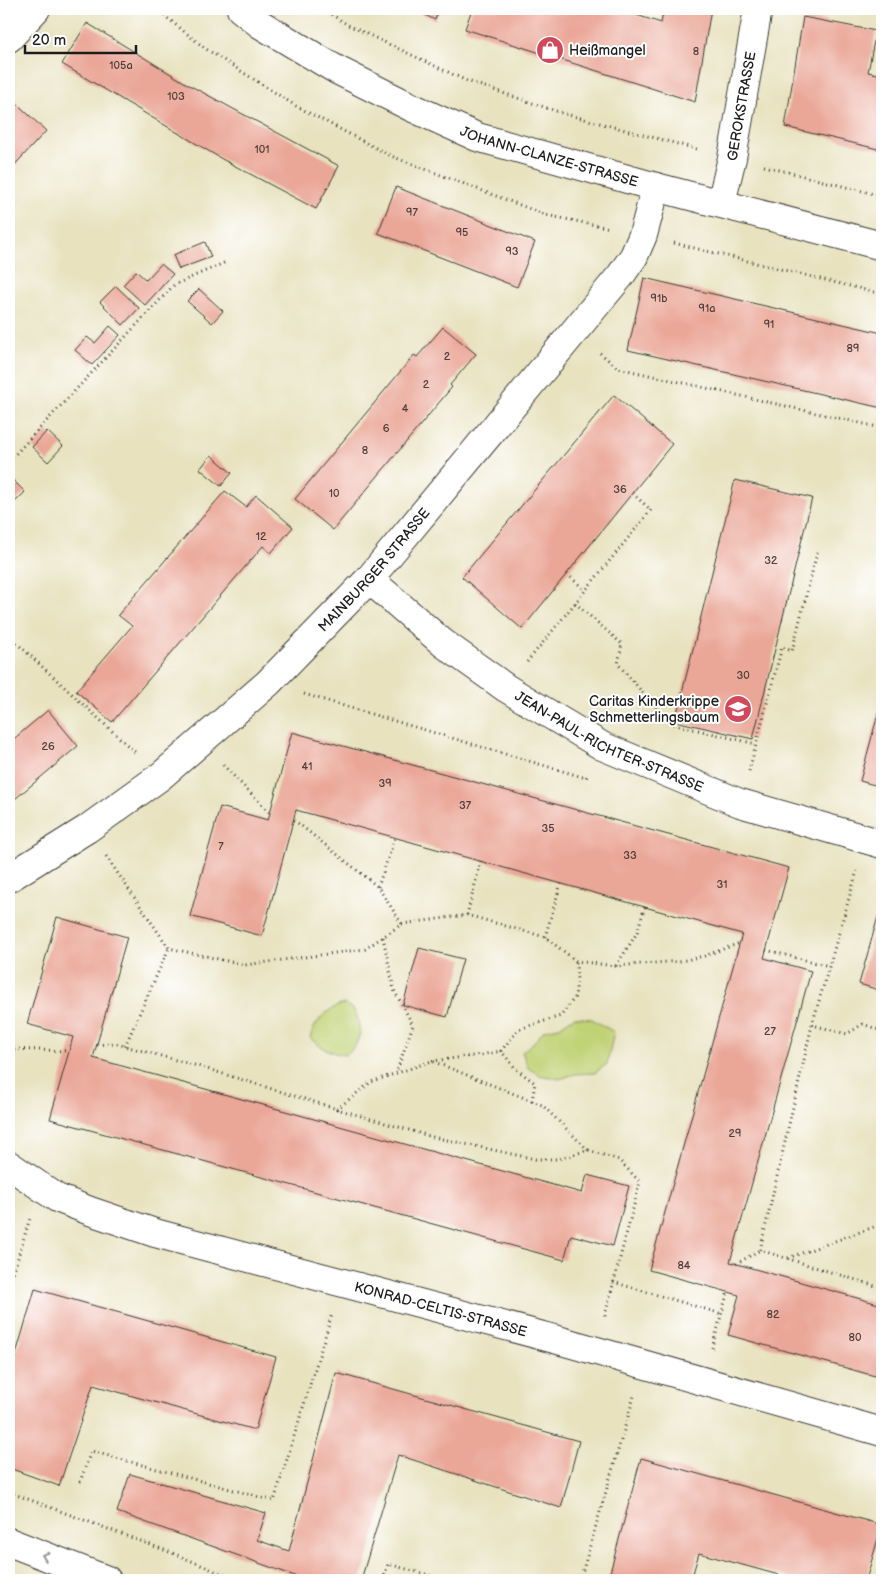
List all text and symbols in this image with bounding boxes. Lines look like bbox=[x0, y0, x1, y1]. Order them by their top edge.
scale bar bbox=[25, 22, 136, 54]
text: 20 m bbox=[32, 31, 66, 50]
shop icon: Heißmangel bbox=[535, 35, 565, 65]
place label: Heißmangel bbox=[569, 42, 646, 59]
house number: 8 bbox=[693, 45, 699, 58]
street label: GEROKSTRASSE bbox=[724, 50, 759, 162]
house number: 105a bbox=[109, 59, 133, 72]
house number: 103 bbox=[167, 90, 185, 103]
street label: JOHANN-CLANZE-STRASSE bbox=[457, 123, 640, 191]
house number: 101 bbox=[255, 143, 269, 156]
house number: 97 bbox=[406, 206, 418, 219]
house number: 95 bbox=[456, 226, 468, 239]
house number: 93 bbox=[505, 245, 519, 258]
house number: 91b bbox=[651, 292, 667, 305]
house number: 91a bbox=[699, 302, 715, 315]
house number: 91 bbox=[764, 318, 774, 331]
house number: 89 bbox=[847, 342, 859, 355]
house number: 2 bbox=[444, 350, 451, 363]
house number: 2 bbox=[423, 378, 430, 391]
house number: 4 bbox=[402, 402, 409, 415]
house number: 6 bbox=[383, 422, 390, 435]
house number: 8 bbox=[362, 444, 368, 457]
house number: 36 bbox=[613, 483, 627, 496]
house number: 10 bbox=[329, 487, 340, 500]
street label: MAINBURGER STRASSE bbox=[315, 505, 433, 635]
house number: 12 bbox=[256, 530, 267, 543]
house number: 32 bbox=[764, 554, 778, 567]
house number: 30 bbox=[736, 669, 750, 682]
street label: JEAN-PAUL-RICHTER-STRASSE bbox=[512, 687, 706, 796]
place label: Caritas Kinderkrippe Schmetterlingsbaum bbox=[589, 693, 719, 726]
school or university icon: Caritas Kinderkrippe Schmetterlingsbaum bbox=[723, 694, 753, 724]
house number: 26 bbox=[41, 740, 55, 753]
house number: 41 bbox=[302, 760, 312, 773]
house number: 39 bbox=[378, 777, 392, 790]
house number: 37 bbox=[459, 799, 472, 812]
house number: 35 bbox=[541, 822, 555, 835]
house number: 7 bbox=[218, 840, 224, 853]
house number: 33 bbox=[623, 849, 637, 862]
house number: 31 bbox=[716, 878, 728, 891]
house number: 27 bbox=[764, 1025, 777, 1038]
house number: 29 bbox=[729, 1127, 741, 1140]
house number: 84 bbox=[677, 1259, 691, 1272]
street label: KONRAD-CELTIS-STRASSE bbox=[353, 1278, 529, 1340]
house number: 82 bbox=[767, 1308, 780, 1321]
house number: 80 bbox=[849, 1331, 862, 1344]
one-way arrow bbox=[41, 1552, 50, 1562]

